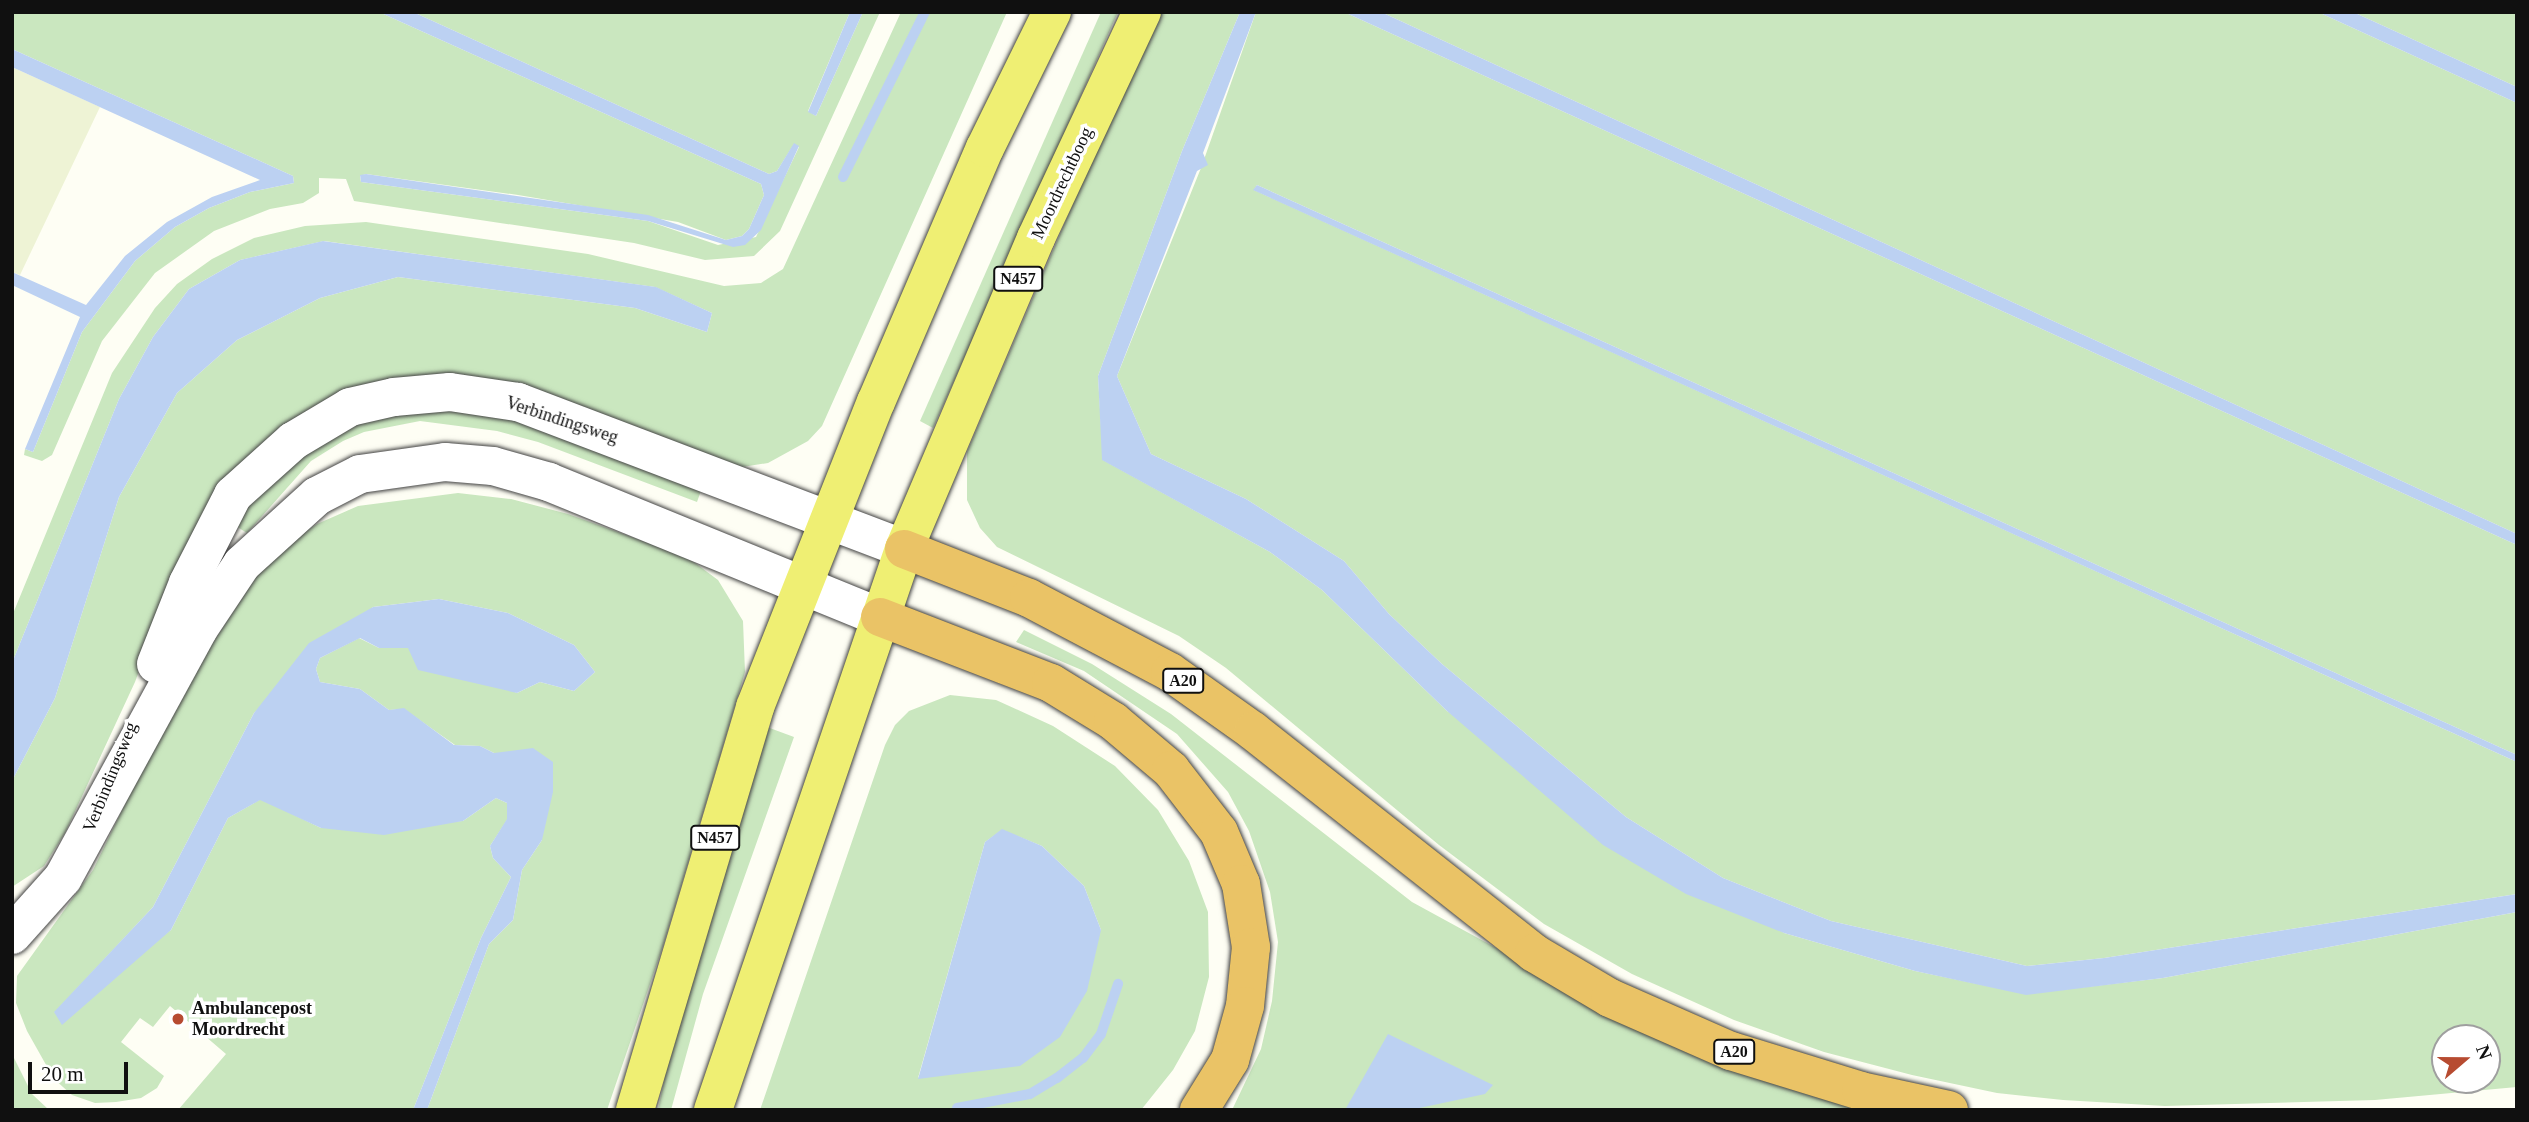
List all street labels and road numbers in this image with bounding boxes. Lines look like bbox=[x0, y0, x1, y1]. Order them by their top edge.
street label: Moordrechtboog bbox=[1027, 124, 1097, 242]
road number: N457 bbox=[992, 266, 1044, 292]
street label: Verbindingsweg bbox=[503, 392, 621, 448]
road number: A20 bbox=[1162, 668, 1204, 694]
street label: Verbindingsweg bbox=[78, 719, 142, 835]
road number: N457 bbox=[689, 825, 741, 850]
road number: A20 bbox=[1713, 1040, 1755, 1064]

